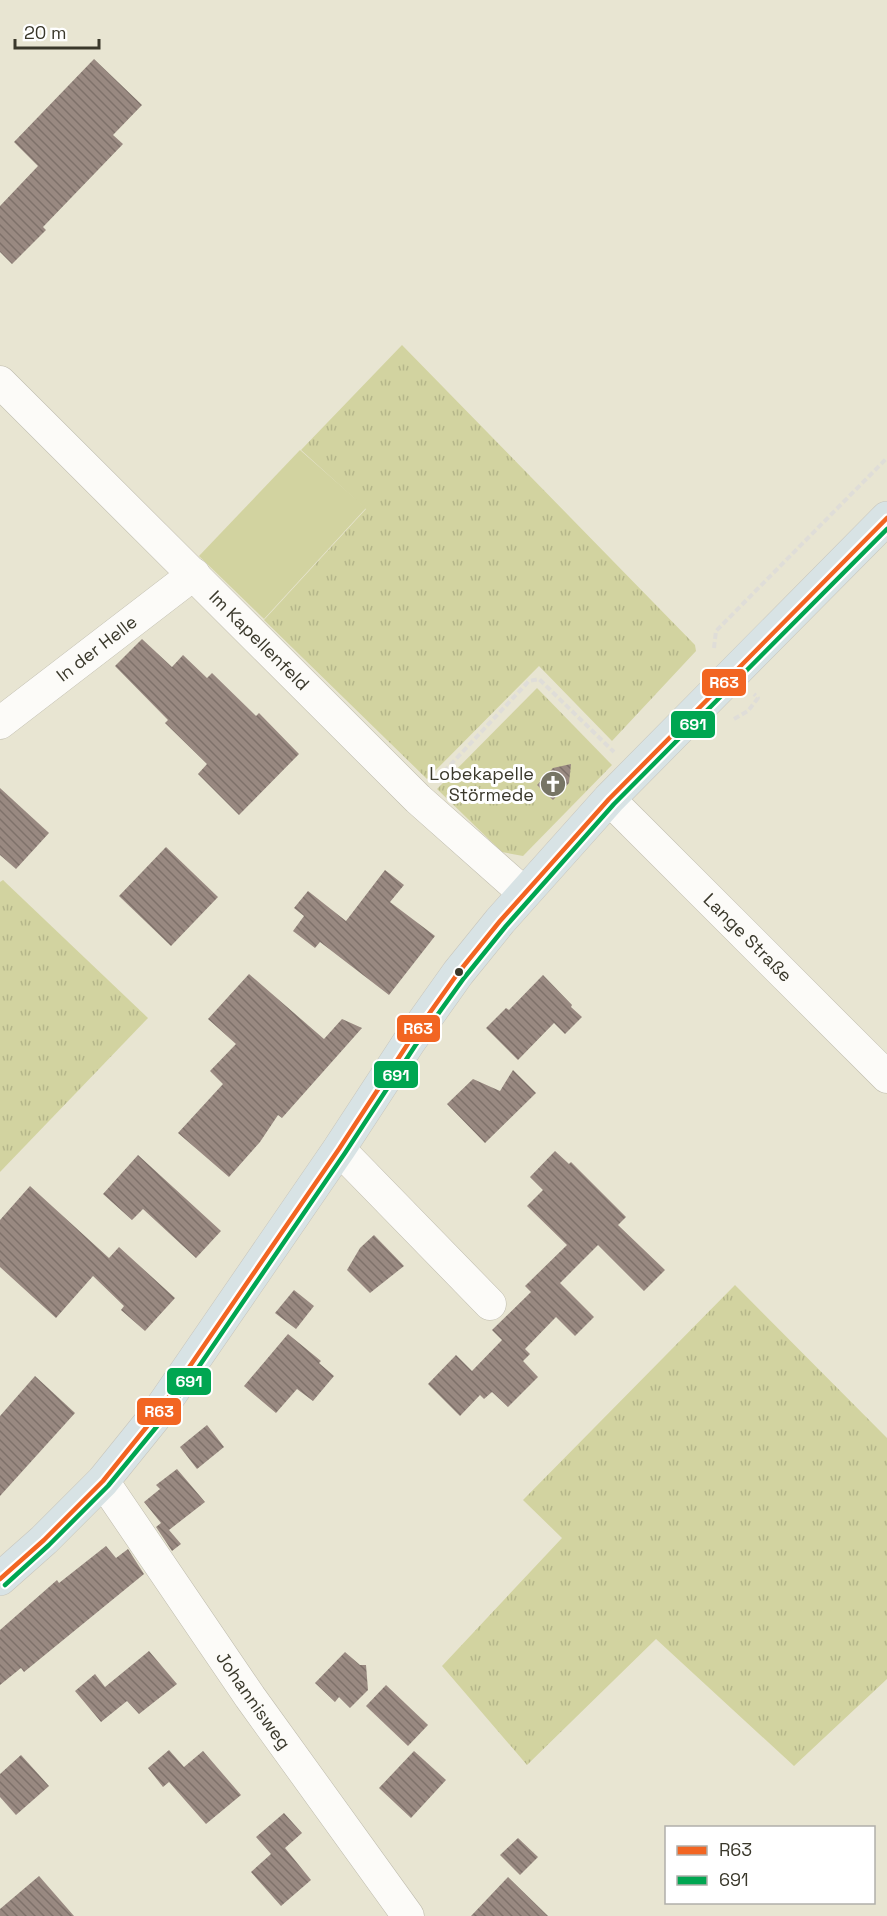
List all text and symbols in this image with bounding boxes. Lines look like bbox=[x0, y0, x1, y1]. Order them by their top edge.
scale bar bbox=[15, 12, 99, 50]
text: 20 m bbox=[24, 21, 67, 44]
street label: Im Kapellenfeld bbox=[204, 585, 315, 695]
street label: In der Helle bbox=[51, 610, 141, 687]
line badge: R63 bbox=[701, 668, 747, 697]
text: R63 bbox=[709, 672, 739, 693]
line badge: 691 bbox=[670, 710, 716, 739]
text: 691 bbox=[679, 714, 707, 735]
place label: Lobekapelle Störmede bbox=[429, 762, 534, 806]
church icon: Lobekapelle Störmede bbox=[538, 769, 568, 799]
street label: Lange Straße bbox=[699, 888, 797, 986]
unlabelled marker bbox=[453, 966, 465, 978]
line badge: R63 bbox=[396, 1014, 441, 1043]
text: R63 bbox=[403, 1018, 433, 1039]
line badge: 691 bbox=[373, 1060, 419, 1089]
text: 691 bbox=[382, 1065, 410, 1086]
line badge: 691 bbox=[166, 1367, 212, 1396]
text: 691 bbox=[175, 1371, 203, 1392]
line badge: R63 bbox=[136, 1397, 182, 1426]
text: R63 bbox=[144, 1401, 174, 1422]
street label: Johannisweg bbox=[211, 1647, 296, 1754]
legend bbox=[665, 1826, 875, 1904]
text: R63 bbox=[719, 1838, 752, 1861]
text: 691 bbox=[719, 1868, 749, 1891]

